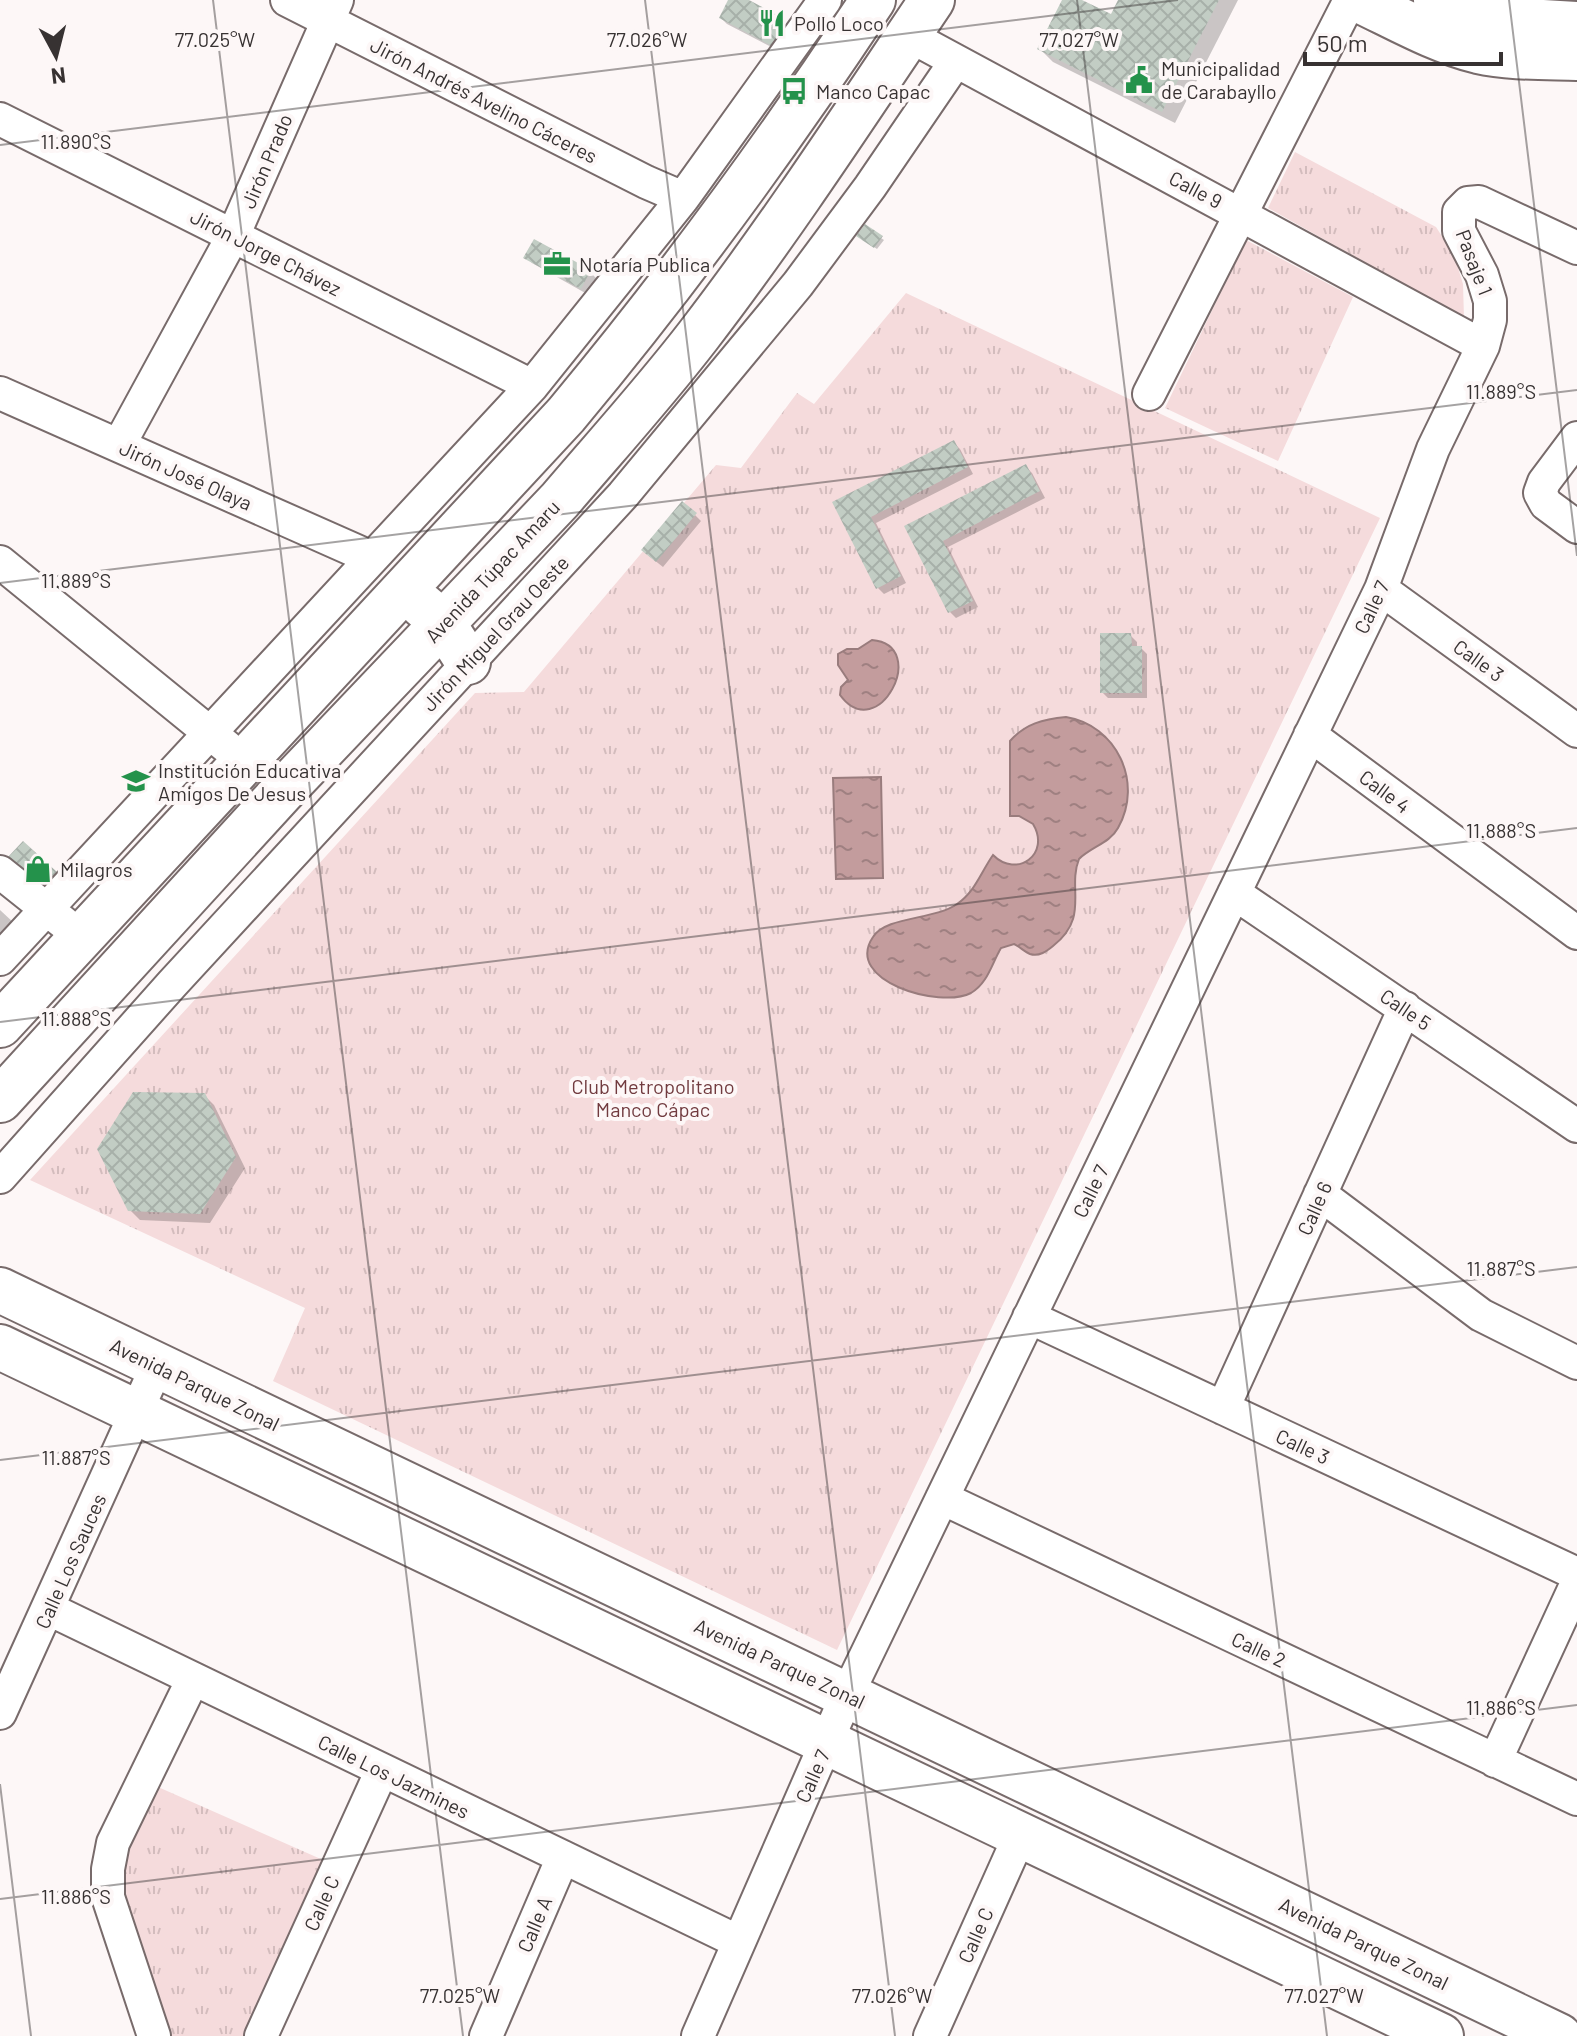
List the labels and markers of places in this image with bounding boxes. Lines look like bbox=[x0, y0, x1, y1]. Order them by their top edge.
restaurant icon: Pollo Loco bbox=[757, 8, 787, 38]
place label: Pollo Loco bbox=[794, 11, 884, 35]
place label: Municipalidad de Carabayllo bbox=[1161, 56, 1280, 103]
public building icon: Municipalidad de Carabayllo bbox=[1124, 65, 1154, 95]
bus stop icon: Manco Capac bbox=[779, 76, 809, 106]
place label: Manco Capac bbox=[816, 79, 930, 103]
office icon: Notaría Publica bbox=[542, 249, 572, 279]
place label: Notaría Publica bbox=[579, 252, 710, 276]
place label: Institución Educativa Amigos De Jesus bbox=[158, 758, 341, 805]
school or university icon: Institución Educativa Amigos De Jesus bbox=[121, 766, 151, 796]
shop icon: Milagros bbox=[23, 854, 53, 884]
place label: Milagros bbox=[60, 857, 133, 881]

